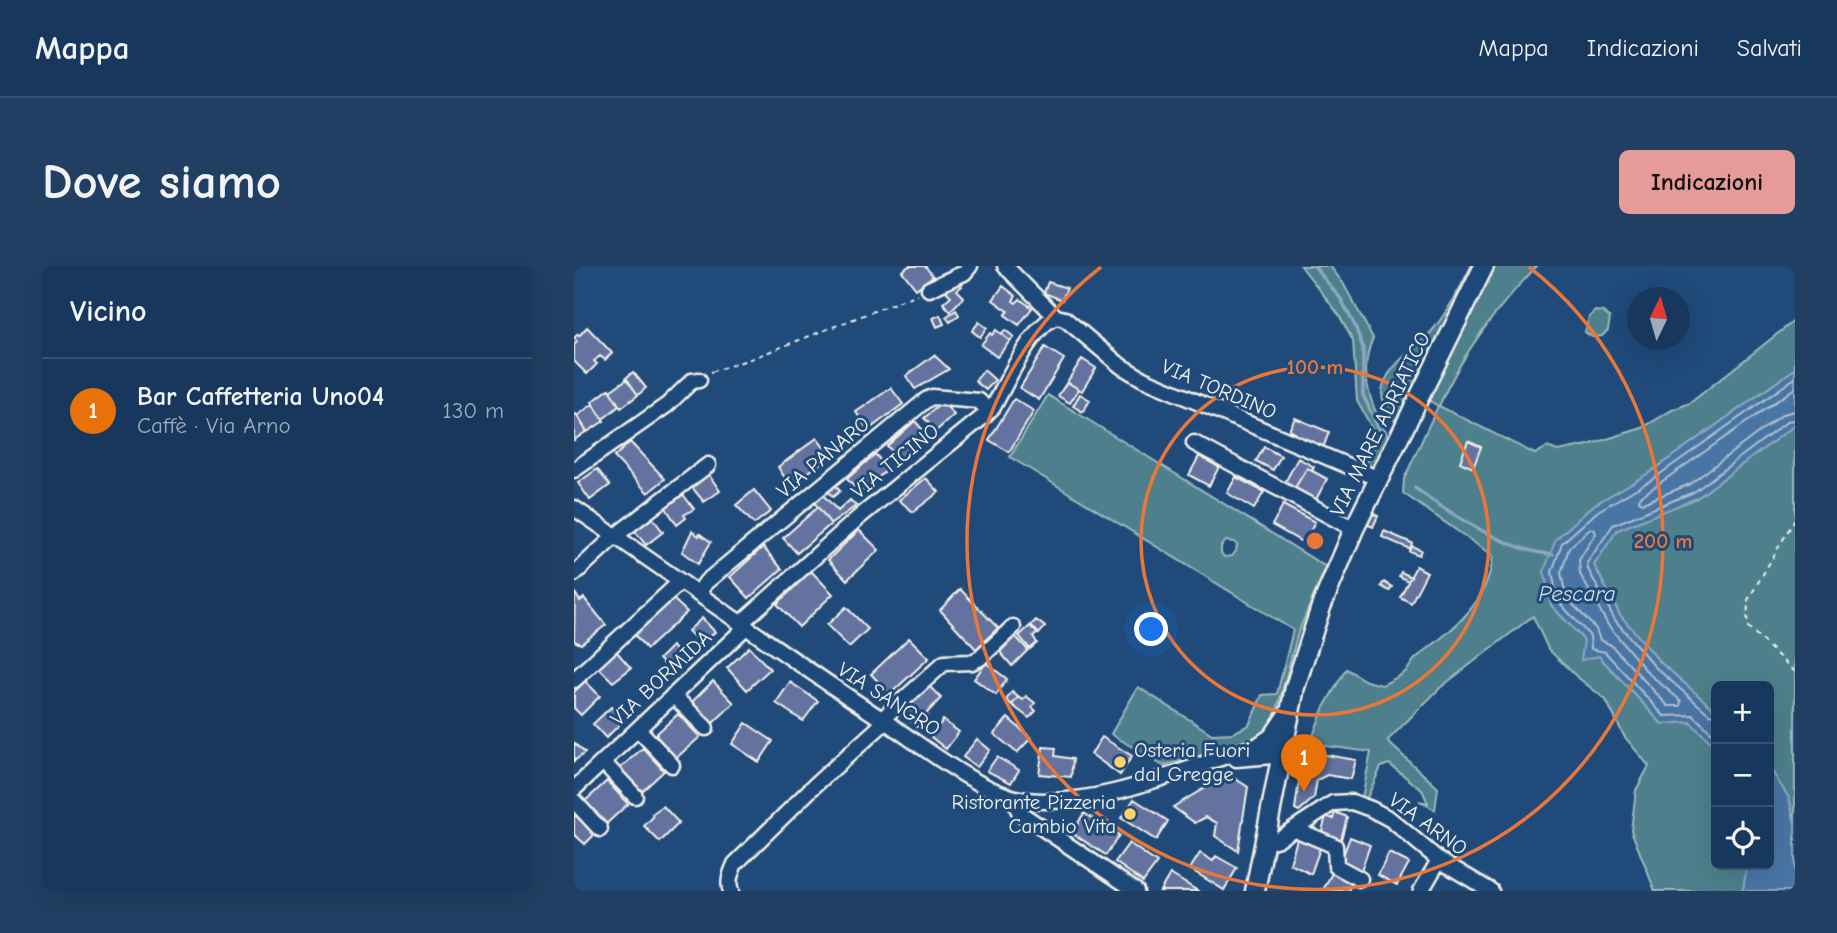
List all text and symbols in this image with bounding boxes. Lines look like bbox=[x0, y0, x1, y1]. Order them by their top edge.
text: Mappa bbox=[35, 29, 130, 67]
text: Mappa bbox=[1478, 34, 1549, 62]
text: Indicazioni bbox=[1587, 34, 1699, 62]
text: Salvati bbox=[1737, 34, 1802, 62]
button: Indicazioni bbox=[1619, 150, 1795, 214]
text: Dove siamo bbox=[42, 154, 281, 210]
north arrow bbox=[1627, 287, 1690, 350]
text: Vicino bbox=[70, 294, 147, 329]
street label: VIA MARE ADRIATICO bbox=[1325, 328, 1435, 520]
street label: VIA TORDINO bbox=[1158, 354, 1280, 424]
text: 100 m bbox=[1287, 355, 1343, 379]
text: Bar Caffetteria Uno04 bbox=[137, 382, 384, 412]
text: 1 bbox=[88, 397, 98, 424]
text: 130 m bbox=[443, 397, 504, 424]
street label: VIA PANARO bbox=[772, 411, 874, 503]
text: Caffè · Via Arno bbox=[137, 412, 291, 439]
street label: VIA TICINO bbox=[846, 418, 944, 504]
centre of rings bbox=[1303, 529, 1327, 553]
text: 200 m bbox=[1634, 529, 1692, 553]
water label: Pescara bbox=[1538, 580, 1616, 607]
your location bbox=[1134, 612, 1168, 646]
street label: VIA BORMIDA bbox=[606, 625, 716, 731]
street label: VIA SANGRO bbox=[833, 657, 945, 741]
map controls bbox=[1711, 681, 1774, 870]
button: + bbox=[1711, 681, 1774, 744]
pin: 1 bbox=[1281, 734, 1327, 792]
place label: Osteria Fuori dal Gregge bbox=[1134, 738, 1250, 786]
button: − bbox=[1711, 744, 1774, 807]
marker: Osteria Fuori dal Gregge bbox=[1112, 754, 1128, 770]
street label: VIA ARNO bbox=[1384, 788, 1472, 860]
place label: Ristorante Pizzeria Cambio Vita bbox=[951, 790, 1116, 838]
marker: Ristorante Pizzeria Cambio Vita bbox=[1122, 806, 1138, 822]
button: locate bbox=[1711, 807, 1774, 870]

